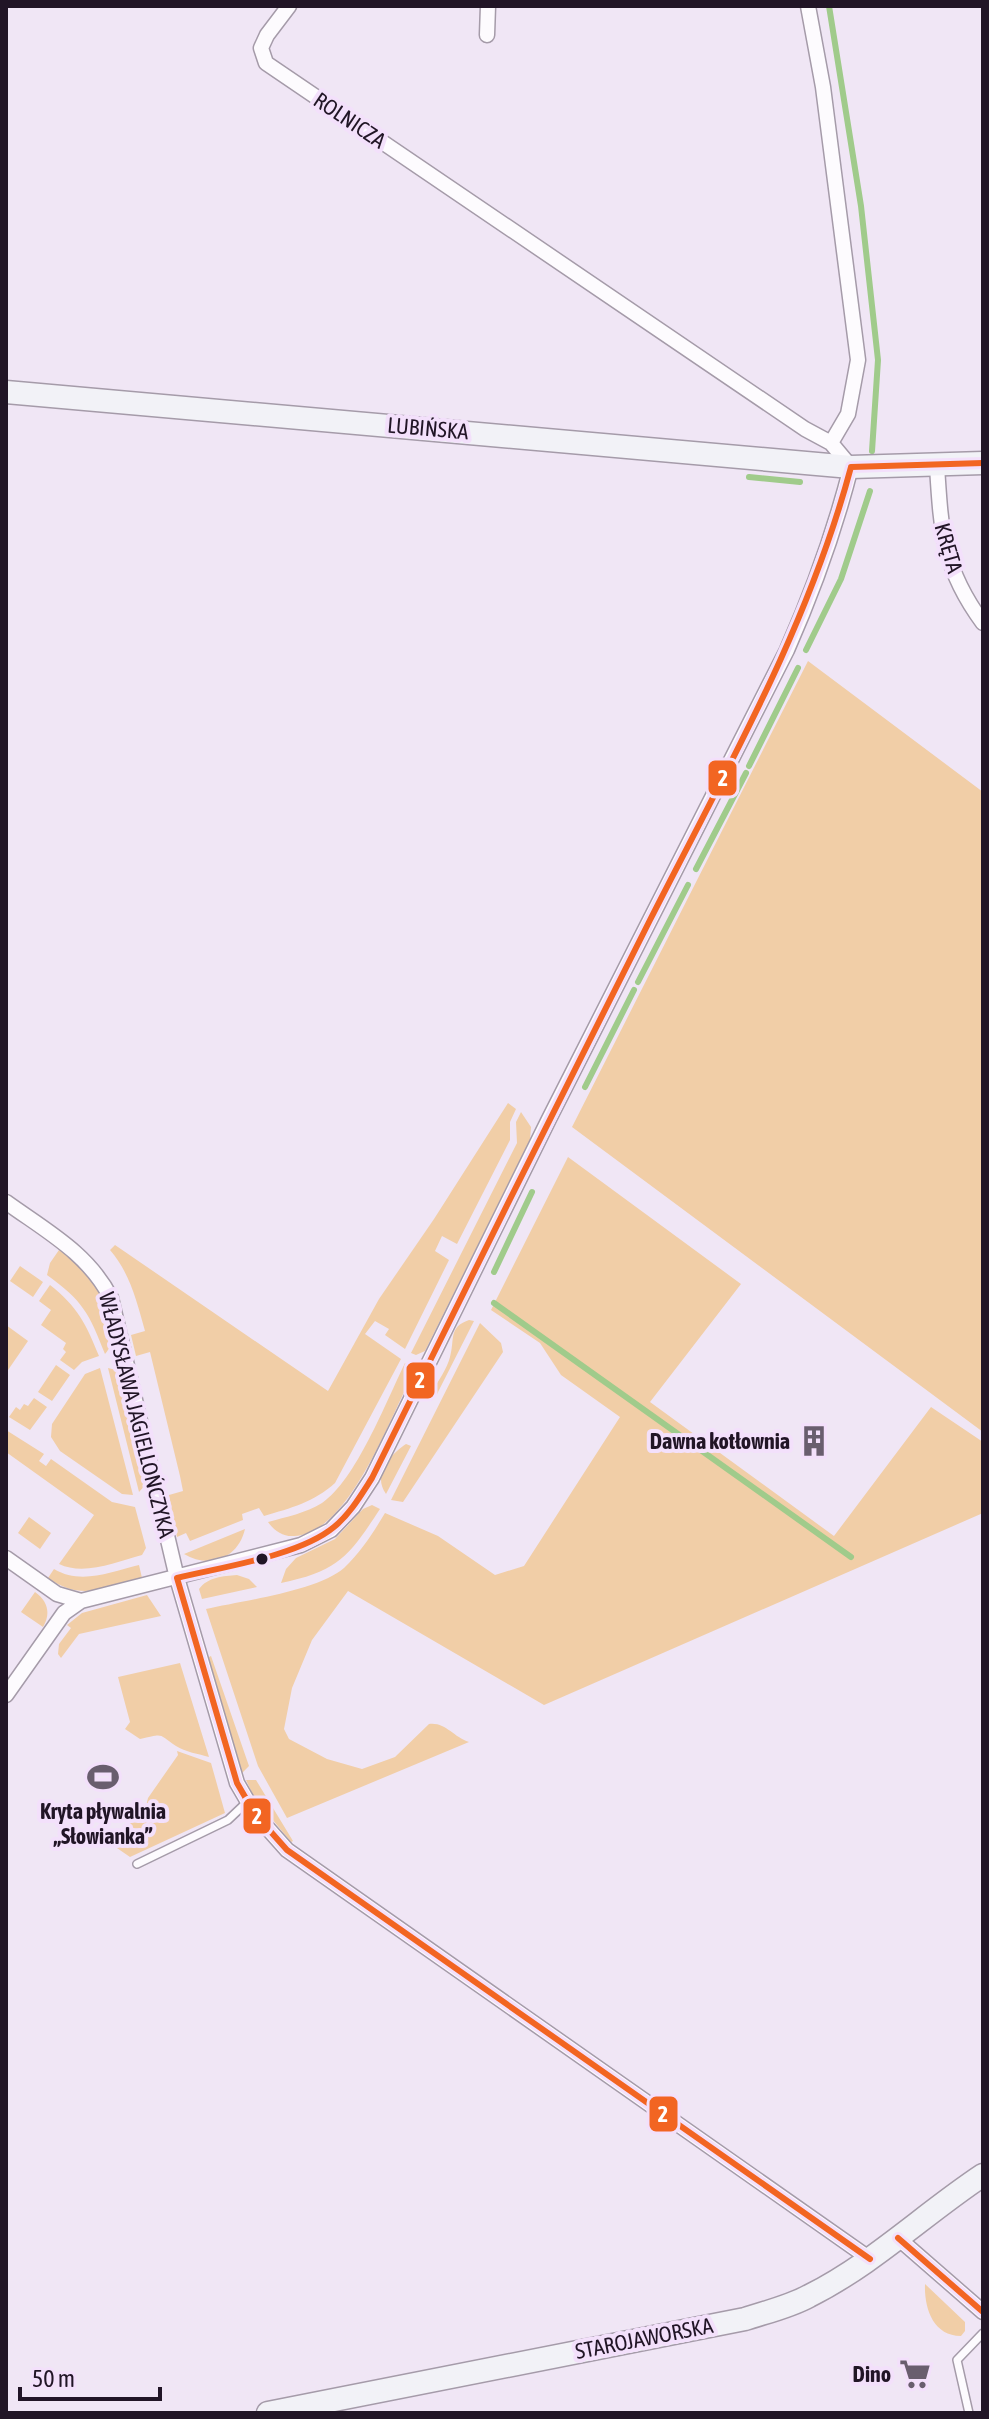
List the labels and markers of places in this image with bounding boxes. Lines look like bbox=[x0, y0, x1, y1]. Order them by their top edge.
building icon: Dawna kotłownia bbox=[797, 1424, 831, 1458]
place label: Dawna kotłownia bbox=[650, 1428, 790, 1454]
unlabelled marker bbox=[254, 1551, 270, 1567]
sports icon: Kryta pływalnia „Słowianka” bbox=[86, 1760, 120, 1794]
place label: Kryta pływalnia „Słowianka” bbox=[40, 1798, 166, 1849]
supermarket icon: Dino bbox=[898, 2357, 932, 2391]
place label: Dino bbox=[853, 2361, 891, 2387]

